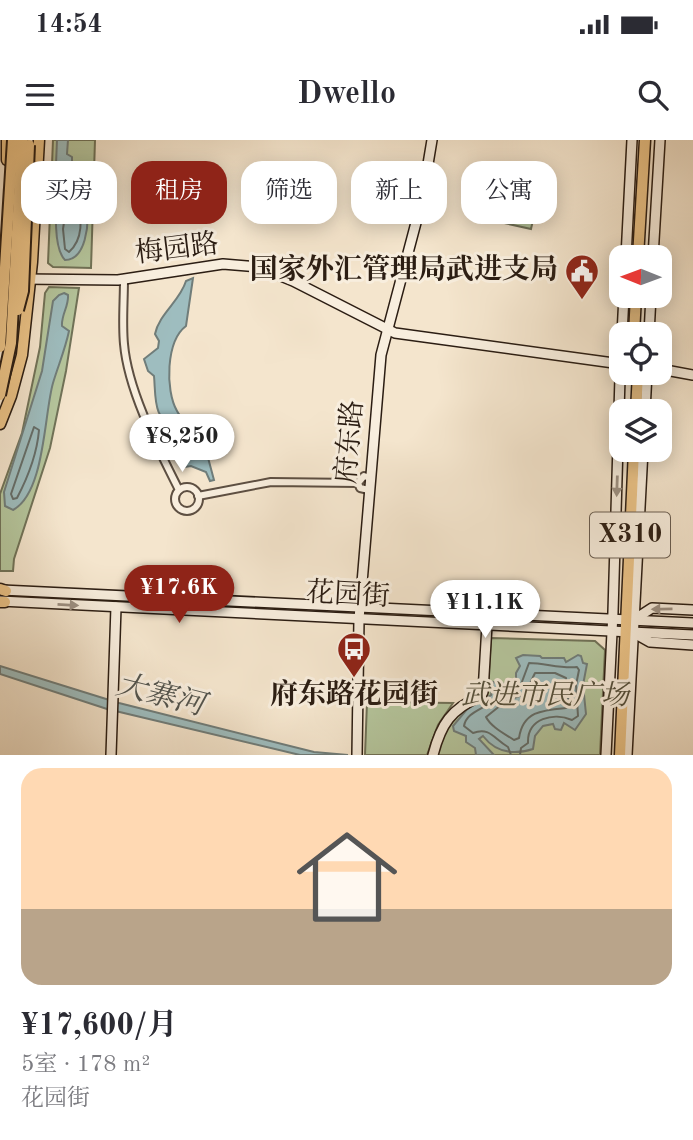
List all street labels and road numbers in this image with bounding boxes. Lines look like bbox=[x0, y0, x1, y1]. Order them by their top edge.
street label: 梅园路 bbox=[133, 228, 220, 269]
street label: 府东路 bbox=[330, 399, 369, 485]
road number: X310 bbox=[590, 512, 670, 558]
street label: 花园街 bbox=[305, 577, 391, 612]

